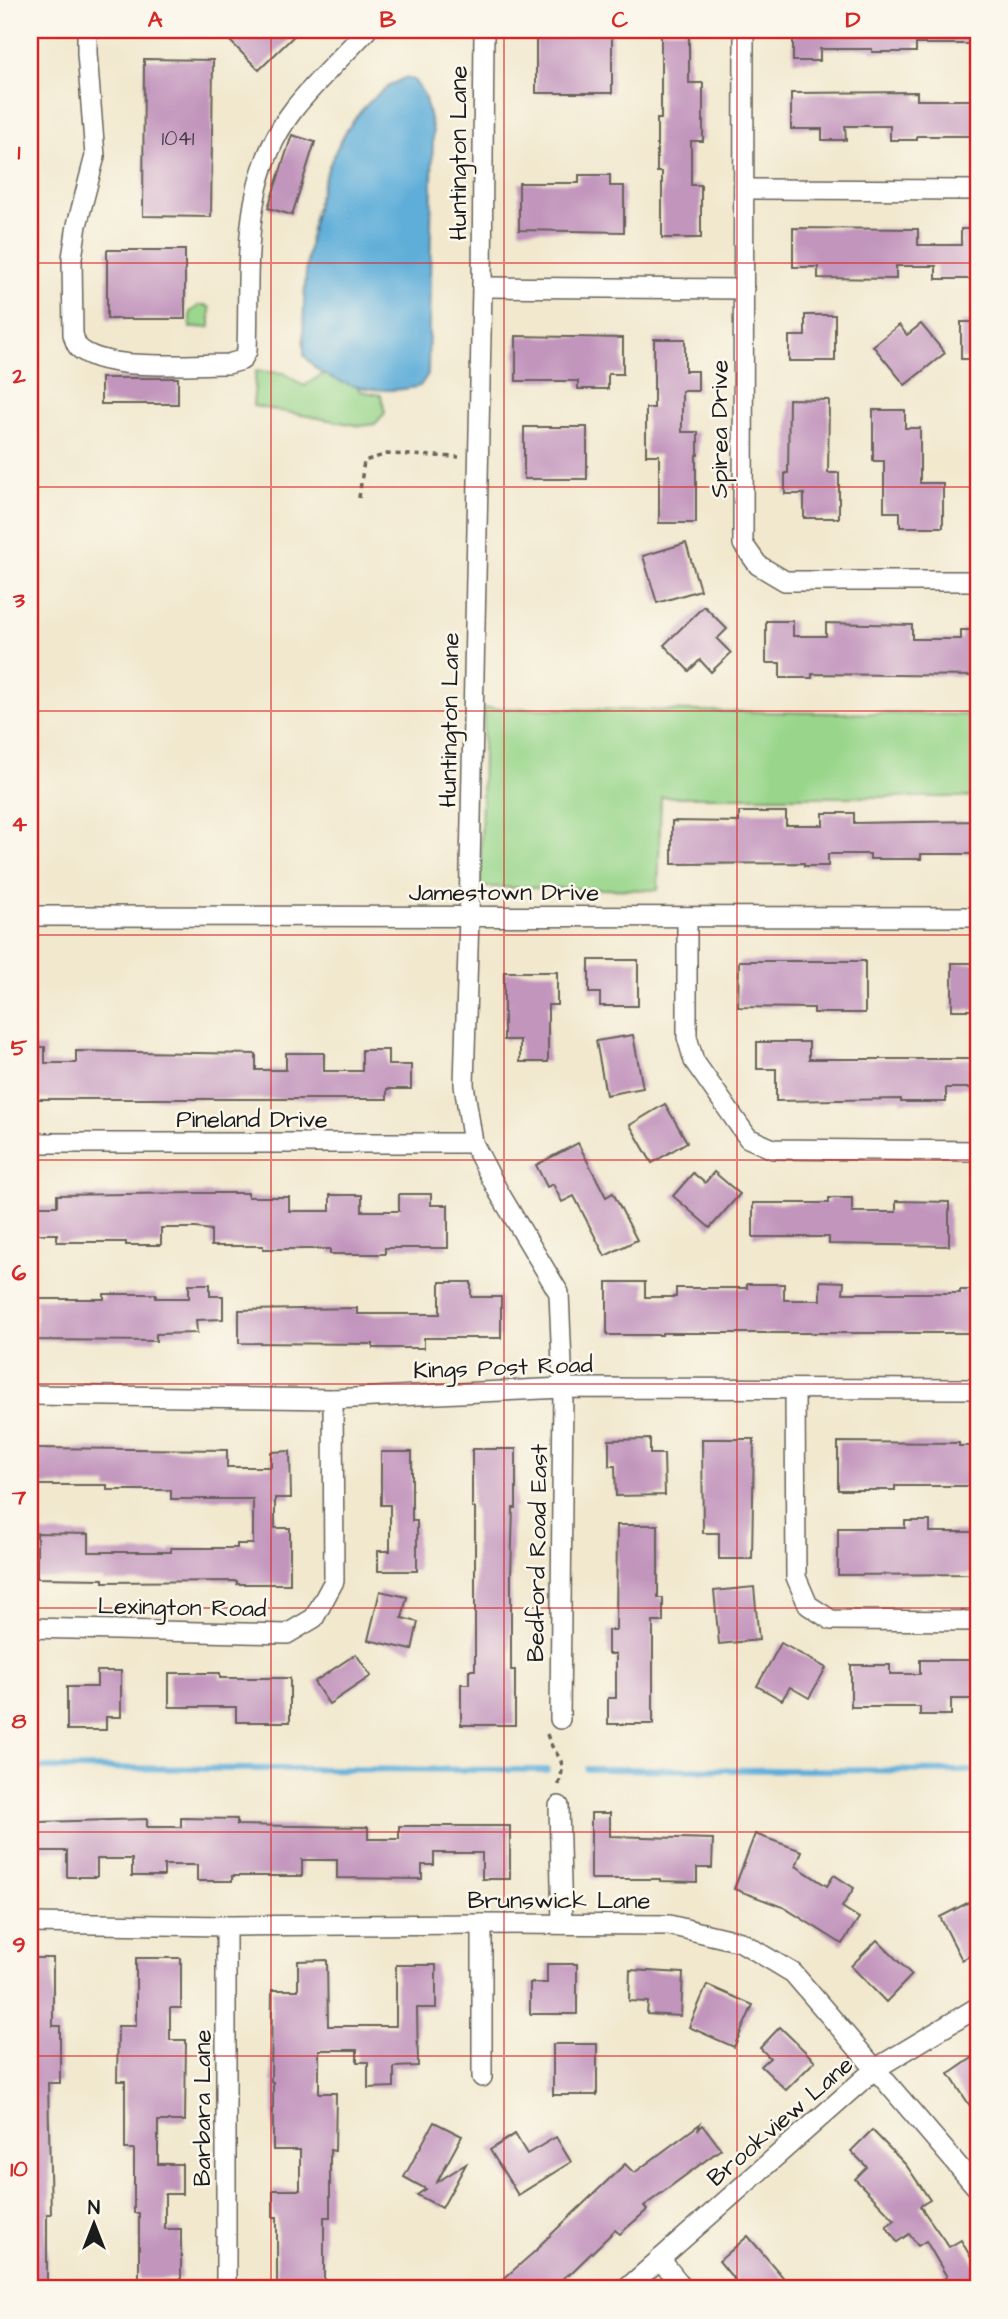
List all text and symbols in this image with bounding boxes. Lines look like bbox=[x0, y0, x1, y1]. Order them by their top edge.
text: A bbox=[148, 4, 163, 36]
text: B bbox=[380, 4, 397, 36]
text: C bbox=[612, 4, 629, 36]
text: D bbox=[846, 4, 861, 36]
street label: Huntington Lane bbox=[442, 65, 477, 241]
house number: 1041 bbox=[162, 124, 195, 153]
text: 1 bbox=[18, 136, 21, 168]
text: 2 bbox=[11, 360, 26, 392]
street label: Spirea Drive bbox=[703, 360, 737, 498]
text: 3 bbox=[12, 584, 25, 616]
street label: Huntington Lane bbox=[431, 632, 470, 808]
text: 4 bbox=[11, 808, 27, 840]
street label: Jamestown Drive bbox=[409, 876, 599, 910]
text: 5 bbox=[11, 1032, 28, 1064]
street label: Pineland Drive bbox=[176, 1103, 328, 1137]
text: 6 bbox=[12, 1257, 27, 1289]
street label: Kings Post Road bbox=[413, 1348, 593, 1389]
street label: Bedford Road East bbox=[519, 1443, 557, 1662]
text: 7 bbox=[11, 1481, 27, 1513]
street label: Lexington Road bbox=[97, 1590, 267, 1627]
text: 8 bbox=[12, 1705, 27, 1737]
street label: Brunswick Lane bbox=[468, 1884, 650, 1918]
text: 9 bbox=[12, 1929, 26, 1961]
street label: Barbara Lane bbox=[186, 2029, 220, 2187]
street label: Brookview Lane bbox=[700, 2049, 861, 2195]
text: 10 bbox=[10, 2153, 28, 2185]
north arrow bbox=[60, 2190, 130, 2260]
text: N bbox=[88, 2195, 100, 2222]

